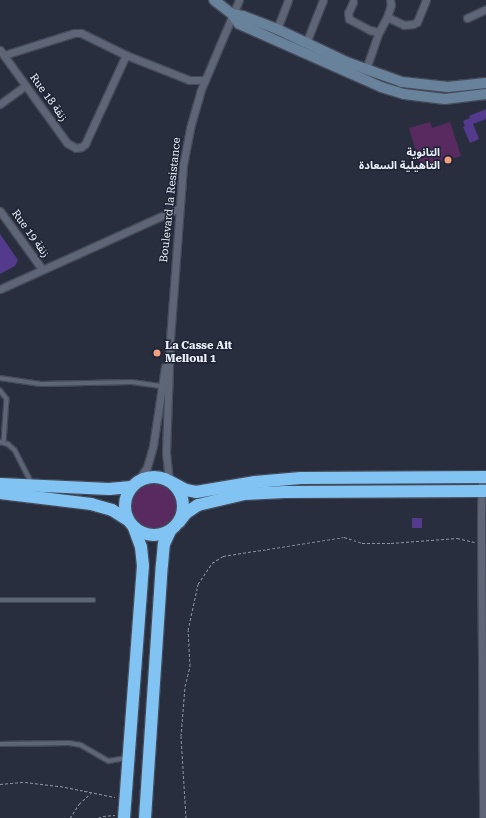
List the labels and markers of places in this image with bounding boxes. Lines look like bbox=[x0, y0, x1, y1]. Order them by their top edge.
place label: التانوية التاهيلية السعادة bbox=[359, 147, 440, 173]
marker: التانوية التاهيلية السعادة bbox=[443, 155, 453, 165]
place label: La Casse Ait Melloul 1 bbox=[165, 340, 232, 366]
marker: La Casse Ait Melloul 1 bbox=[152, 348, 162, 358]

